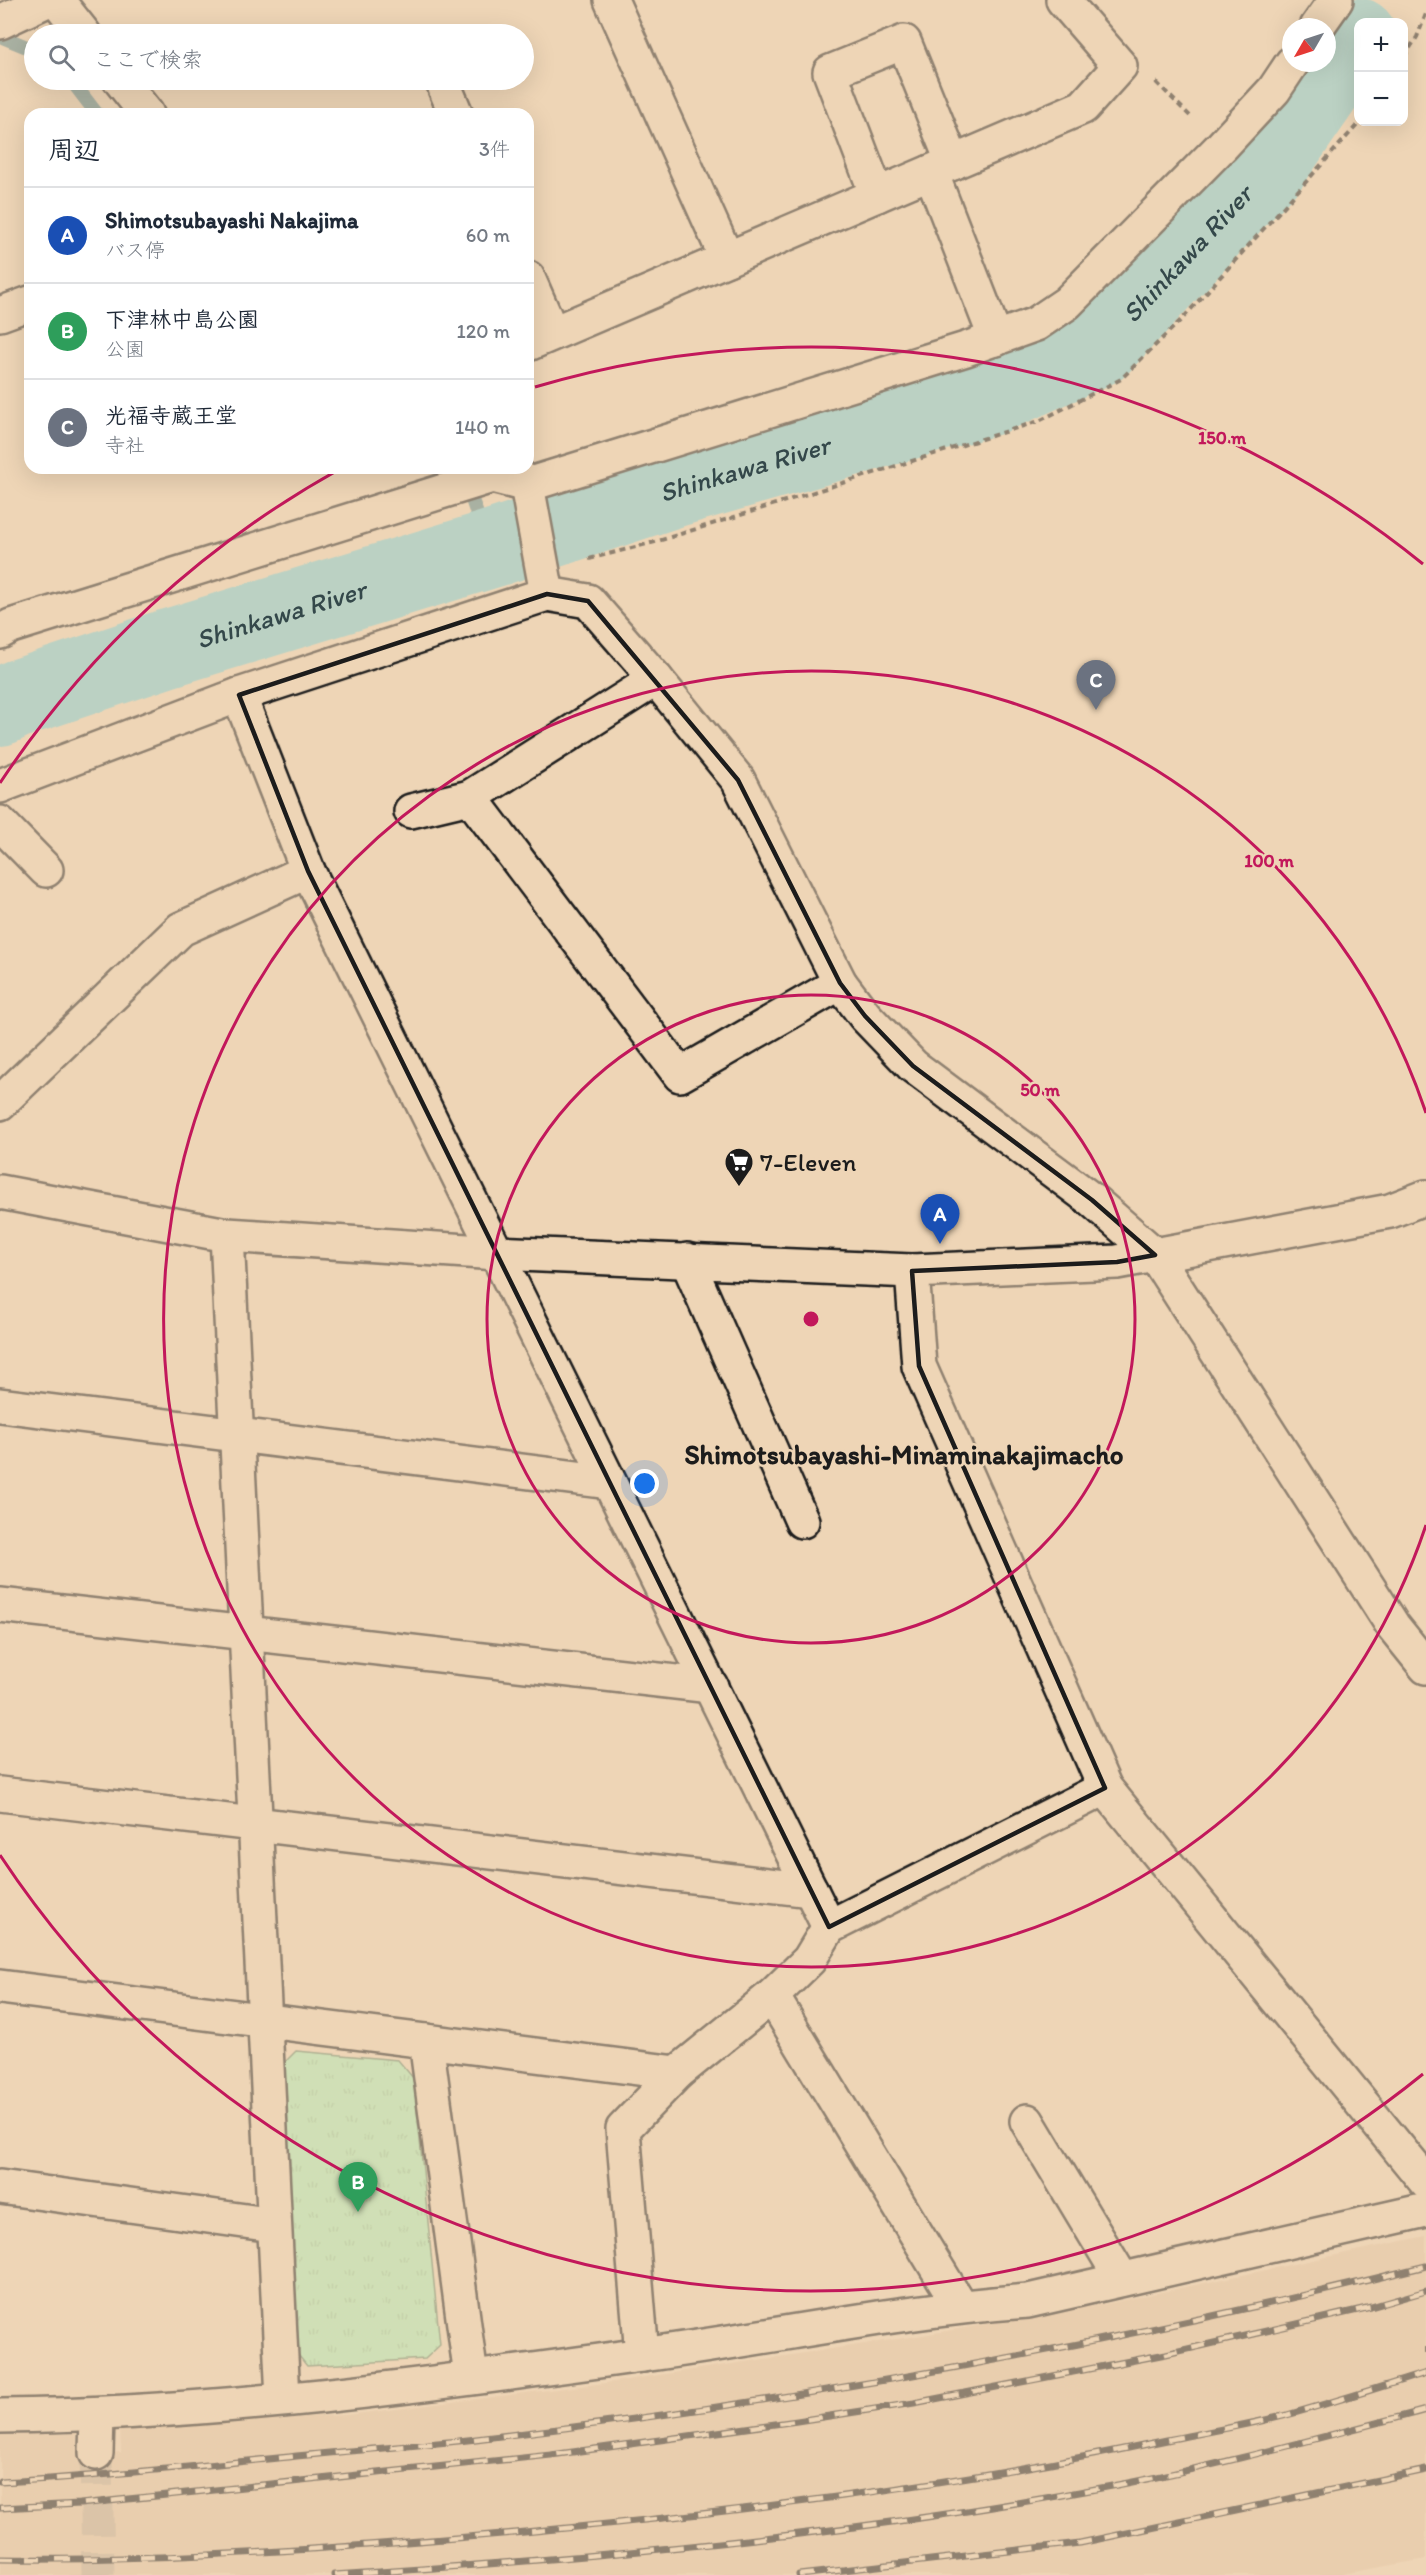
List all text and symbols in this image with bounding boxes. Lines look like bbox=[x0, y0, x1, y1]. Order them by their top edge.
north arrow bbox=[1282, 18, 1336, 72]
map controls bbox=[1354, 18, 1408, 126]
button: + bbox=[1354, 18, 1408, 72]
search box bbox=[24, 24, 534, 90]
icon: search bbox=[45, 41, 78, 74]
text: ここで検索 bbox=[93, 46, 203, 73]
button: − bbox=[1354, 72, 1408, 126]
text: 周辺 bbox=[48, 134, 100, 166]
text: 3件 bbox=[479, 137, 510, 161]
water label: Shinkawa River bbox=[1114, 175, 1261, 329]
text: Shimotsubayashi Nakajima bbox=[105, 207, 358, 234]
text: A bbox=[61, 223, 74, 247]
text: 60 m bbox=[466, 223, 510, 247]
text: バス停 bbox=[105, 238, 165, 262]
text: 下津林中島公園 bbox=[105, 306, 259, 333]
text: B bbox=[61, 319, 74, 343]
text: 120 m bbox=[457, 319, 510, 343]
text: 公園 bbox=[105, 337, 145, 361]
text: 光福寺蔵王堂 bbox=[105, 402, 237, 429]
text: C bbox=[61, 415, 74, 439]
text: 140 m bbox=[455, 415, 510, 439]
water label: Shinkawa River bbox=[655, 427, 837, 509]
text: 150 m bbox=[1198, 427, 1247, 449]
text: 寺社 bbox=[105, 433, 145, 457]
water label: Shinkawa River bbox=[192, 571, 373, 655]
pin: C bbox=[1076, 660, 1116, 710]
text: 100 m bbox=[1244, 850, 1295, 872]
text: 50 m bbox=[1020, 1079, 1061, 1101]
supermarket icon: 7-Eleven bbox=[723, 1146, 755, 1188]
place label: 7-Eleven bbox=[760, 1146, 857, 1178]
pin: A bbox=[920, 1194, 960, 1244]
centre of rings bbox=[801, 1309, 821, 1329]
district label: Shimotsubayashi-Minaminakajimacho bbox=[684, 1438, 1124, 1471]
your location bbox=[630, 1469, 659, 1498]
pin: B bbox=[338, 2162, 378, 2212]

